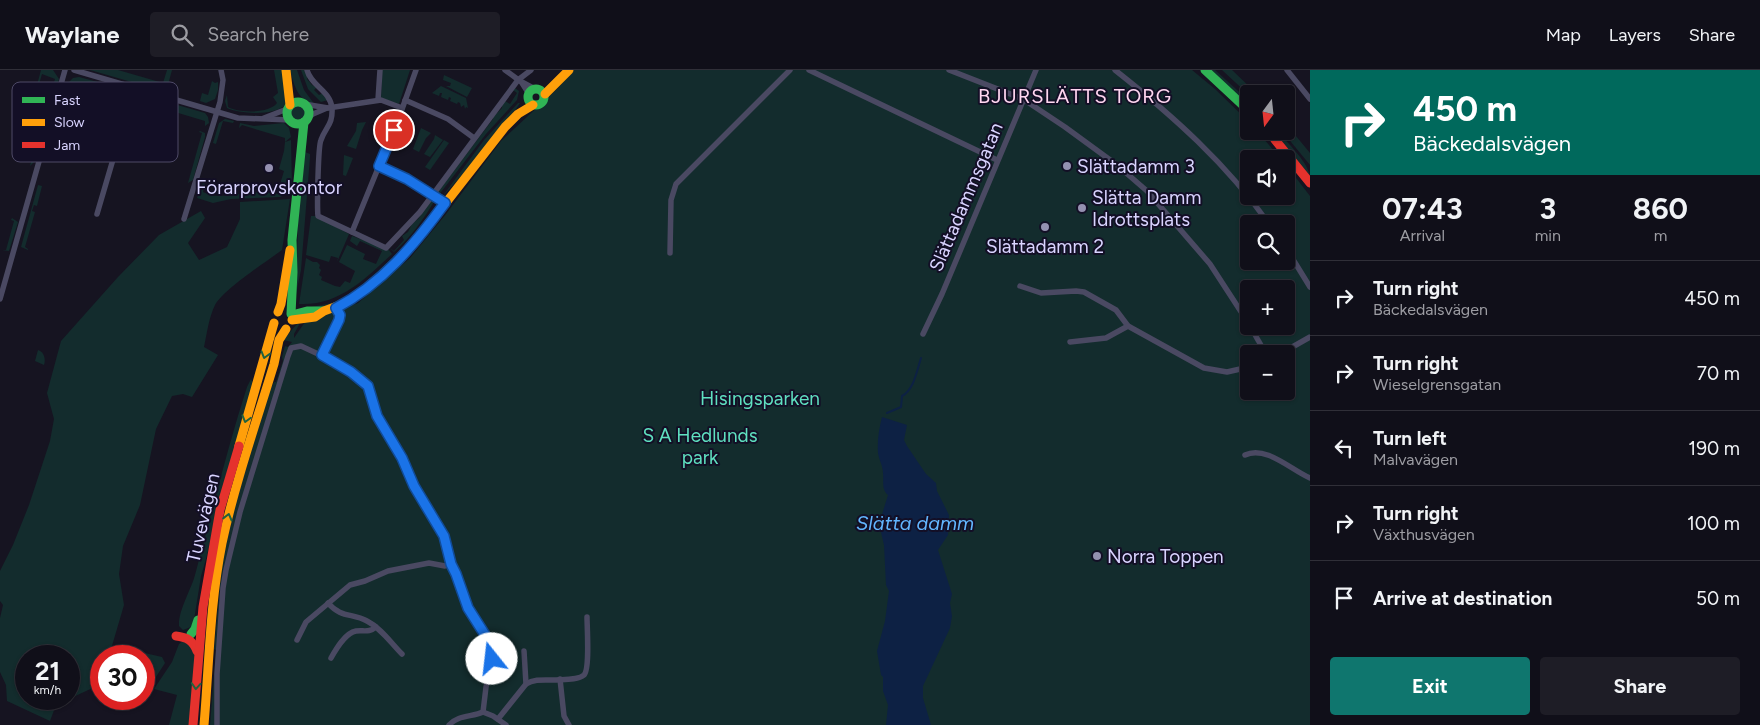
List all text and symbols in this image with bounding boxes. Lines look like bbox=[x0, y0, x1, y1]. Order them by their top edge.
search box bbox=[150, 12, 500, 57]
text: Waylane bbox=[25, 20, 120, 49]
icon: search bbox=[168, 21, 196, 49]
text: Search here bbox=[208, 23, 309, 46]
text: Map bbox=[1546, 24, 1581, 46]
text: Layers bbox=[1609, 24, 1661, 46]
text: Share bbox=[1689, 24, 1735, 46]
legend bbox=[12, 82, 178, 162]
district label: BJURSLÄTTS TORG bbox=[978, 84, 1172, 108]
north arrow bbox=[1240, 85, 1295, 140]
map controls bbox=[1240, 85, 1295, 400]
text: 450 m bbox=[1413, 88, 1517, 130]
icon: right bbox=[1330, 90, 1395, 155]
text: Fast bbox=[54, 92, 80, 109]
pin bbox=[373, 109, 415, 151]
text: Slow bbox=[54, 114, 85, 131]
icon: arrive bbox=[380, 116, 408, 144]
street label: Slättadammsgatan bbox=[924, 119, 1008, 275]
text: Bäckedalsvägen bbox=[1413, 130, 1571, 157]
text: Jam bbox=[54, 137, 80, 154]
button: sound bbox=[1240, 150, 1295, 205]
place label: Slättadamm 3 bbox=[1077, 155, 1195, 178]
marker: Slättadamm 3 bbox=[1061, 160, 1073, 172]
marker: Förarprovskontor bbox=[263, 162, 275, 174]
place label: Förarprovskontor bbox=[196, 176, 343, 199]
place label: Slätta Damm Idrottsplats bbox=[1092, 186, 1201, 231]
text: 07:43 bbox=[1382, 190, 1463, 227]
text: 3 bbox=[1539, 190, 1556, 227]
text: 860 bbox=[1633, 190, 1688, 227]
marker: Slätta Damm Idrottsplats bbox=[1076, 202, 1088, 214]
button: search bbox=[1240, 215, 1295, 270]
marker: Slättadamm 2 bbox=[1039, 221, 1051, 233]
text: Arrival bbox=[1400, 226, 1445, 245]
text: min bbox=[1535, 226, 1561, 245]
text: m bbox=[1654, 226, 1667, 245]
place label: Slättadamm 2 bbox=[986, 235, 1104, 258]
text: Turn right bbox=[1373, 277, 1459, 300]
button: + bbox=[1240, 280, 1295, 335]
icon: right bbox=[1330, 284, 1358, 312]
text: 450 m bbox=[1684, 287, 1740, 310]
text: Bäckedalsvägen bbox=[1373, 300, 1488, 319]
button: − bbox=[1240, 345, 1295, 400]
one-way arrow bbox=[260, 350, 270, 358]
text: Turn right bbox=[1373, 352, 1459, 375]
icon: right bbox=[1330, 359, 1358, 387]
text: 70 m bbox=[1697, 362, 1740, 385]
text: Wieselgrensgatan bbox=[1373, 375, 1501, 394]
park label: Hisingsparken bbox=[700, 387, 820, 410]
one-way arrow bbox=[241, 414, 251, 422]
park label: S A Hedlunds park bbox=[642, 424, 758, 469]
text: Turn left bbox=[1373, 427, 1447, 450]
icon: left bbox=[1330, 434, 1358, 462]
text: 190 m bbox=[1688, 437, 1740, 460]
text: Malvavägen bbox=[1373, 450, 1458, 469]
street label: Tuvevägen bbox=[181, 471, 225, 565]
text: Turn right bbox=[1373, 502, 1459, 525]
icon: right bbox=[1330, 509, 1358, 537]
water label: Slätta damm bbox=[856, 511, 974, 535]
text: 100 m bbox=[1687, 512, 1740, 535]
one-way arrow bbox=[222, 513, 233, 521]
text: Växthusvägen bbox=[1373, 525, 1475, 544]
place label: Norra Toppen bbox=[1107, 545, 1224, 568]
marker: Norra Toppen bbox=[1091, 550, 1103, 562]
icon: arrive bbox=[1330, 584, 1358, 612]
text: Arrive at destination bbox=[1373, 587, 1552, 610]
text: 50 m bbox=[1696, 587, 1740, 610]
position arrow bbox=[465, 632, 517, 684]
speed limit sign: 30 bbox=[90, 645, 155, 710]
text: 21 bbox=[35, 656, 60, 686]
button: Exit bbox=[1330, 657, 1530, 715]
button: Share bbox=[1540, 657, 1740, 715]
text: km/h bbox=[34, 683, 61, 697]
one-way arrow bbox=[191, 683, 202, 691]

